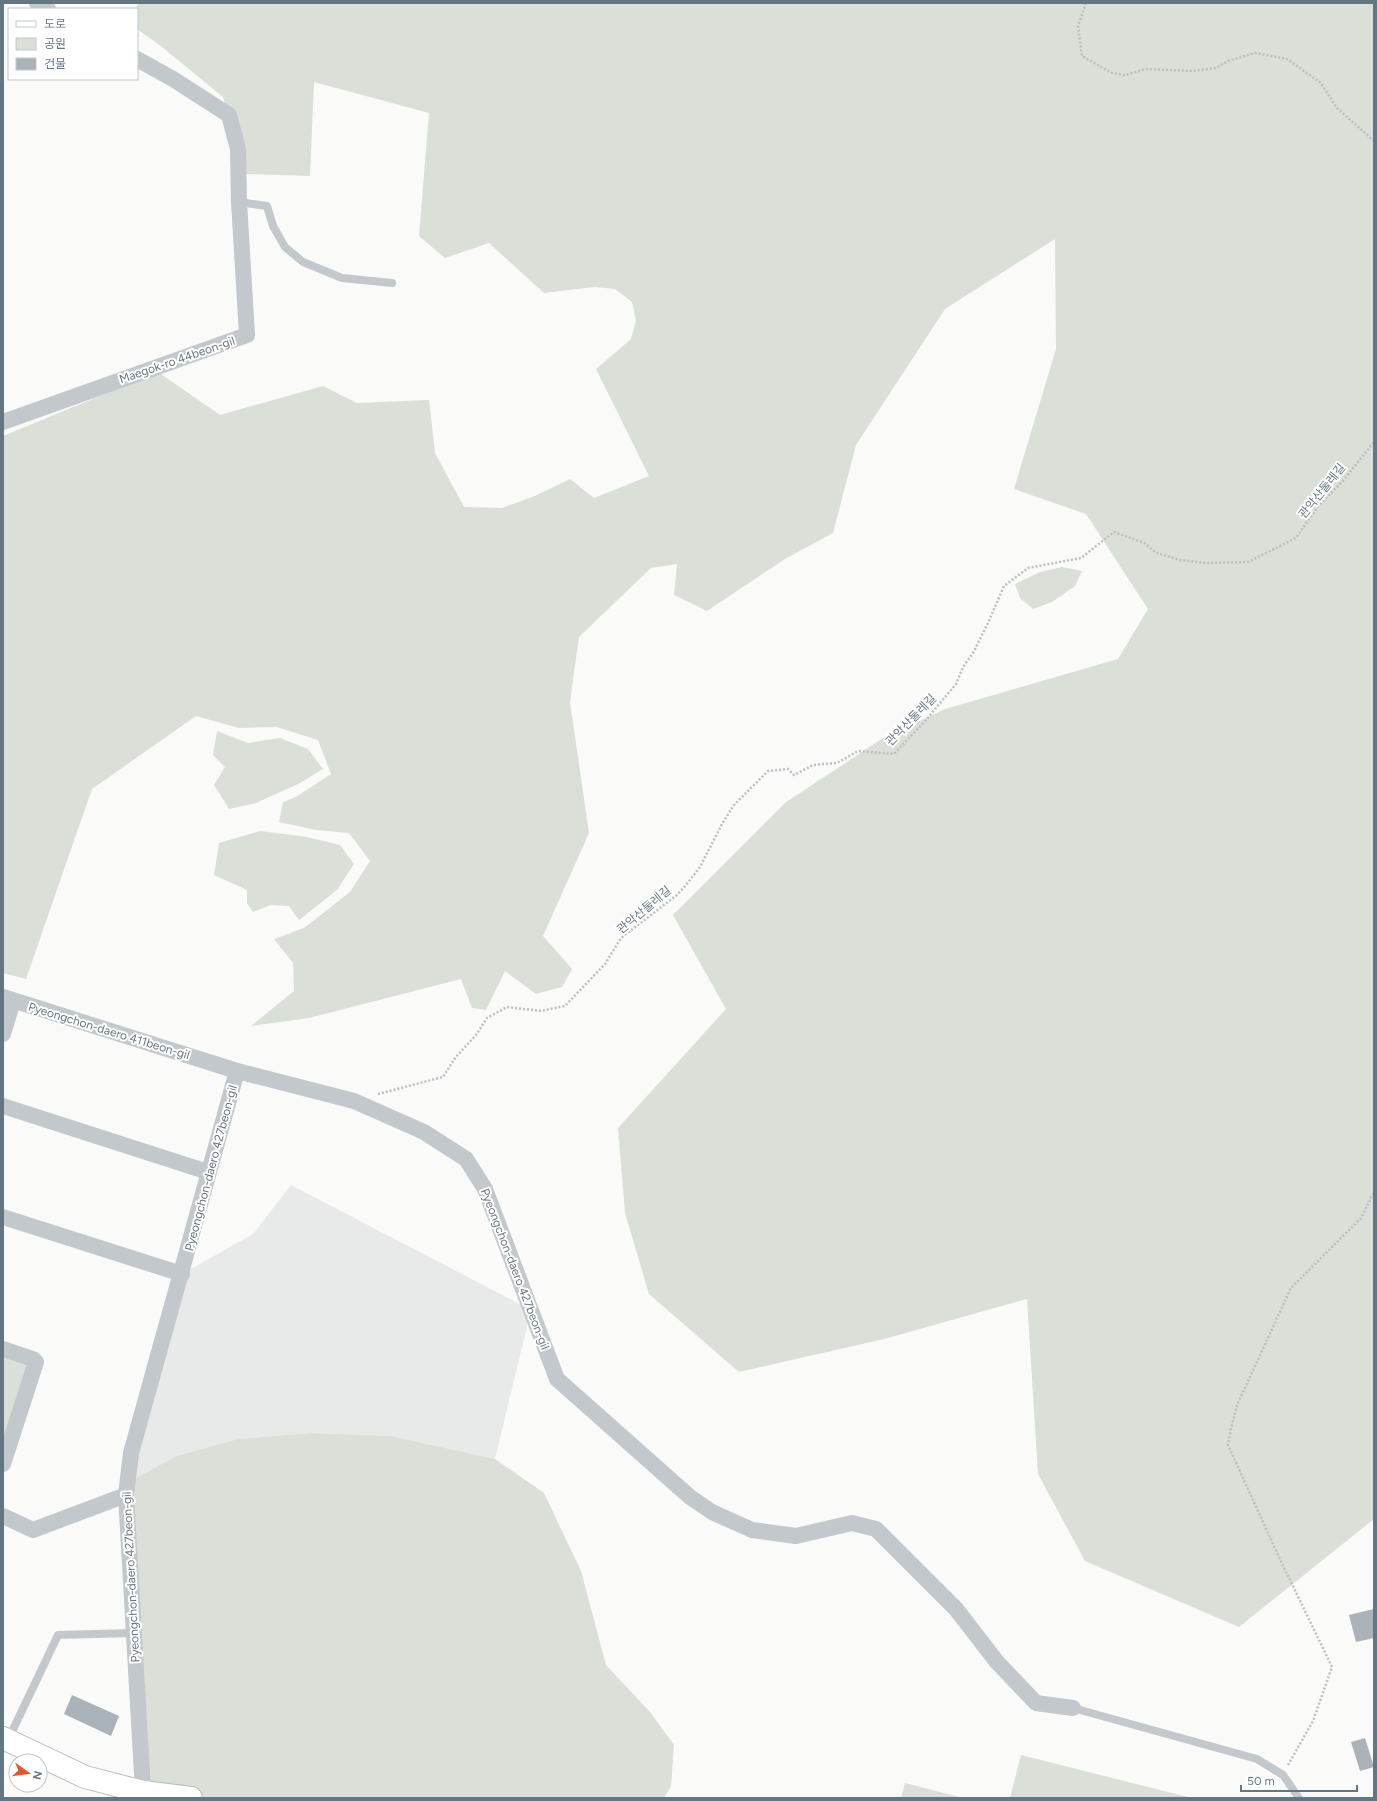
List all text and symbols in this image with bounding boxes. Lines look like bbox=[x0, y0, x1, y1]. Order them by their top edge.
legend bbox=[8, 8, 138, 80]
text: 도로 bbox=[44, 17, 66, 31]
text: 공원 bbox=[44, 37, 66, 51]
text: 건물 bbox=[44, 57, 66, 71]
street label: Maegok-ro 44beon-gil bbox=[117, 334, 237, 386]
street label: 관악산둘레길 bbox=[1296, 461, 1348, 521]
street label: 관악산둘레길 bbox=[883, 691, 939, 749]
street label: 관악산둘레길 bbox=[614, 883, 674, 937]
street label: Pyeongchon-daero 411beon-gil bbox=[27, 1000, 191, 1062]
street label: Pyeongchon-daero 427beon-gil bbox=[182, 1083, 240, 1253]
street label: Pyeongchon-daero 427beon-gil bbox=[478, 1187, 552, 1351]
street label: Pyeongchon-daero 427beon-gil bbox=[120, 1491, 142, 1663]
north arrow bbox=[8, 1753, 48, 1793]
scale bar bbox=[1241, 1767, 1357, 1793]
text: N bbox=[30, 1770, 45, 1781]
text: 50 m bbox=[1247, 1774, 1275, 1788]

